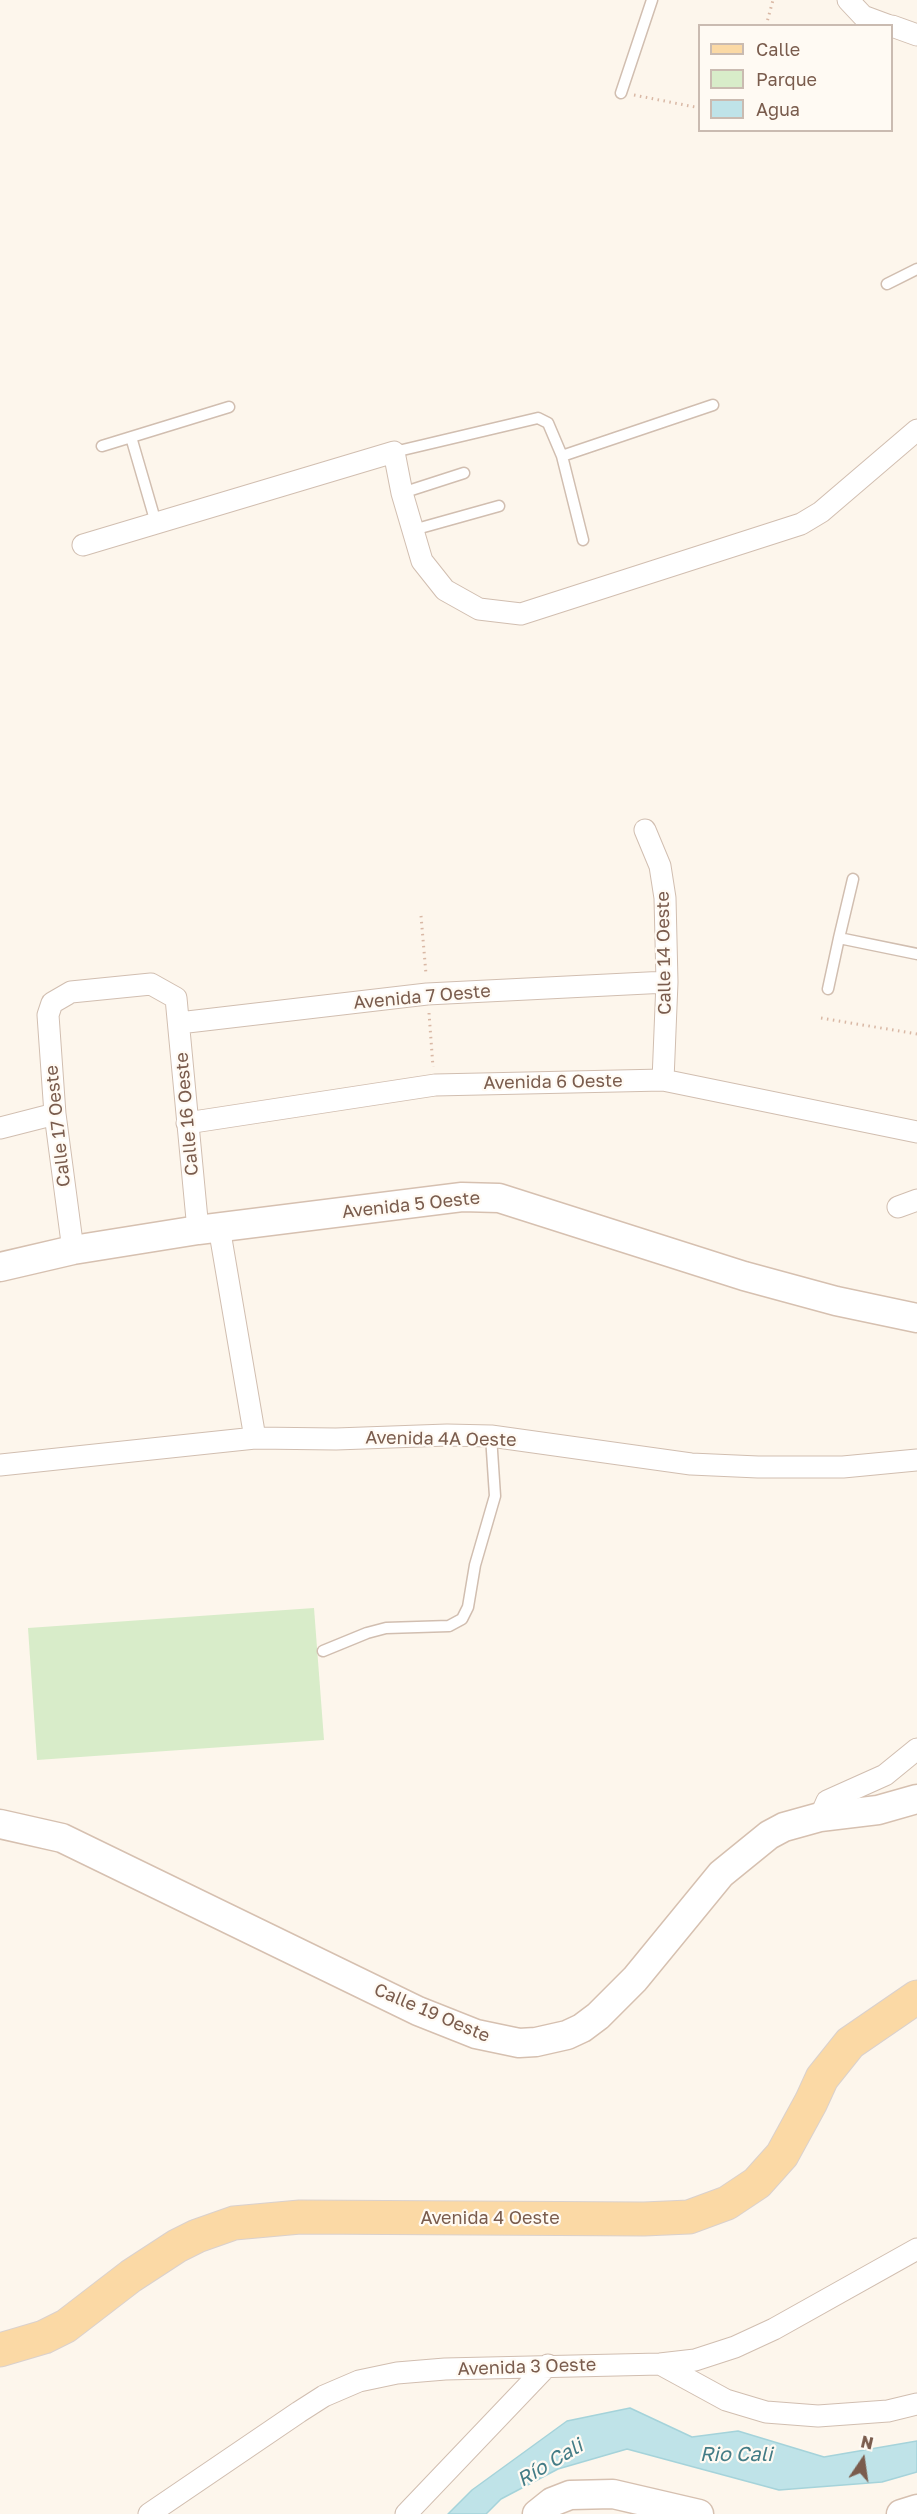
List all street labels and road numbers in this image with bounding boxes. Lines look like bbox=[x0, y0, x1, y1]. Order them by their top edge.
street label: Calle 14 Oeste bbox=[652, 891, 676, 1015]
street label: Avenida 7 Oeste bbox=[352, 980, 492, 1014]
street label: Calle 16 Oeste bbox=[171, 1051, 203, 1177]
street label: Calle 17 Oeste bbox=[41, 1064, 75, 1188]
street label: Avenida 6 Oeste bbox=[483, 1070, 623, 1094]
street label: Avenida 5 Oeste bbox=[341, 1187, 481, 1223]
street label: Avenida 4A Oeste bbox=[365, 1427, 517, 1451]
street label: Calle 19 Oeste bbox=[371, 1979, 493, 2047]
street label: Avenida 4 Oeste bbox=[420, 2207, 560, 2229]
street label: Avenida 3 Oeste bbox=[457, 2354, 597, 2380]

